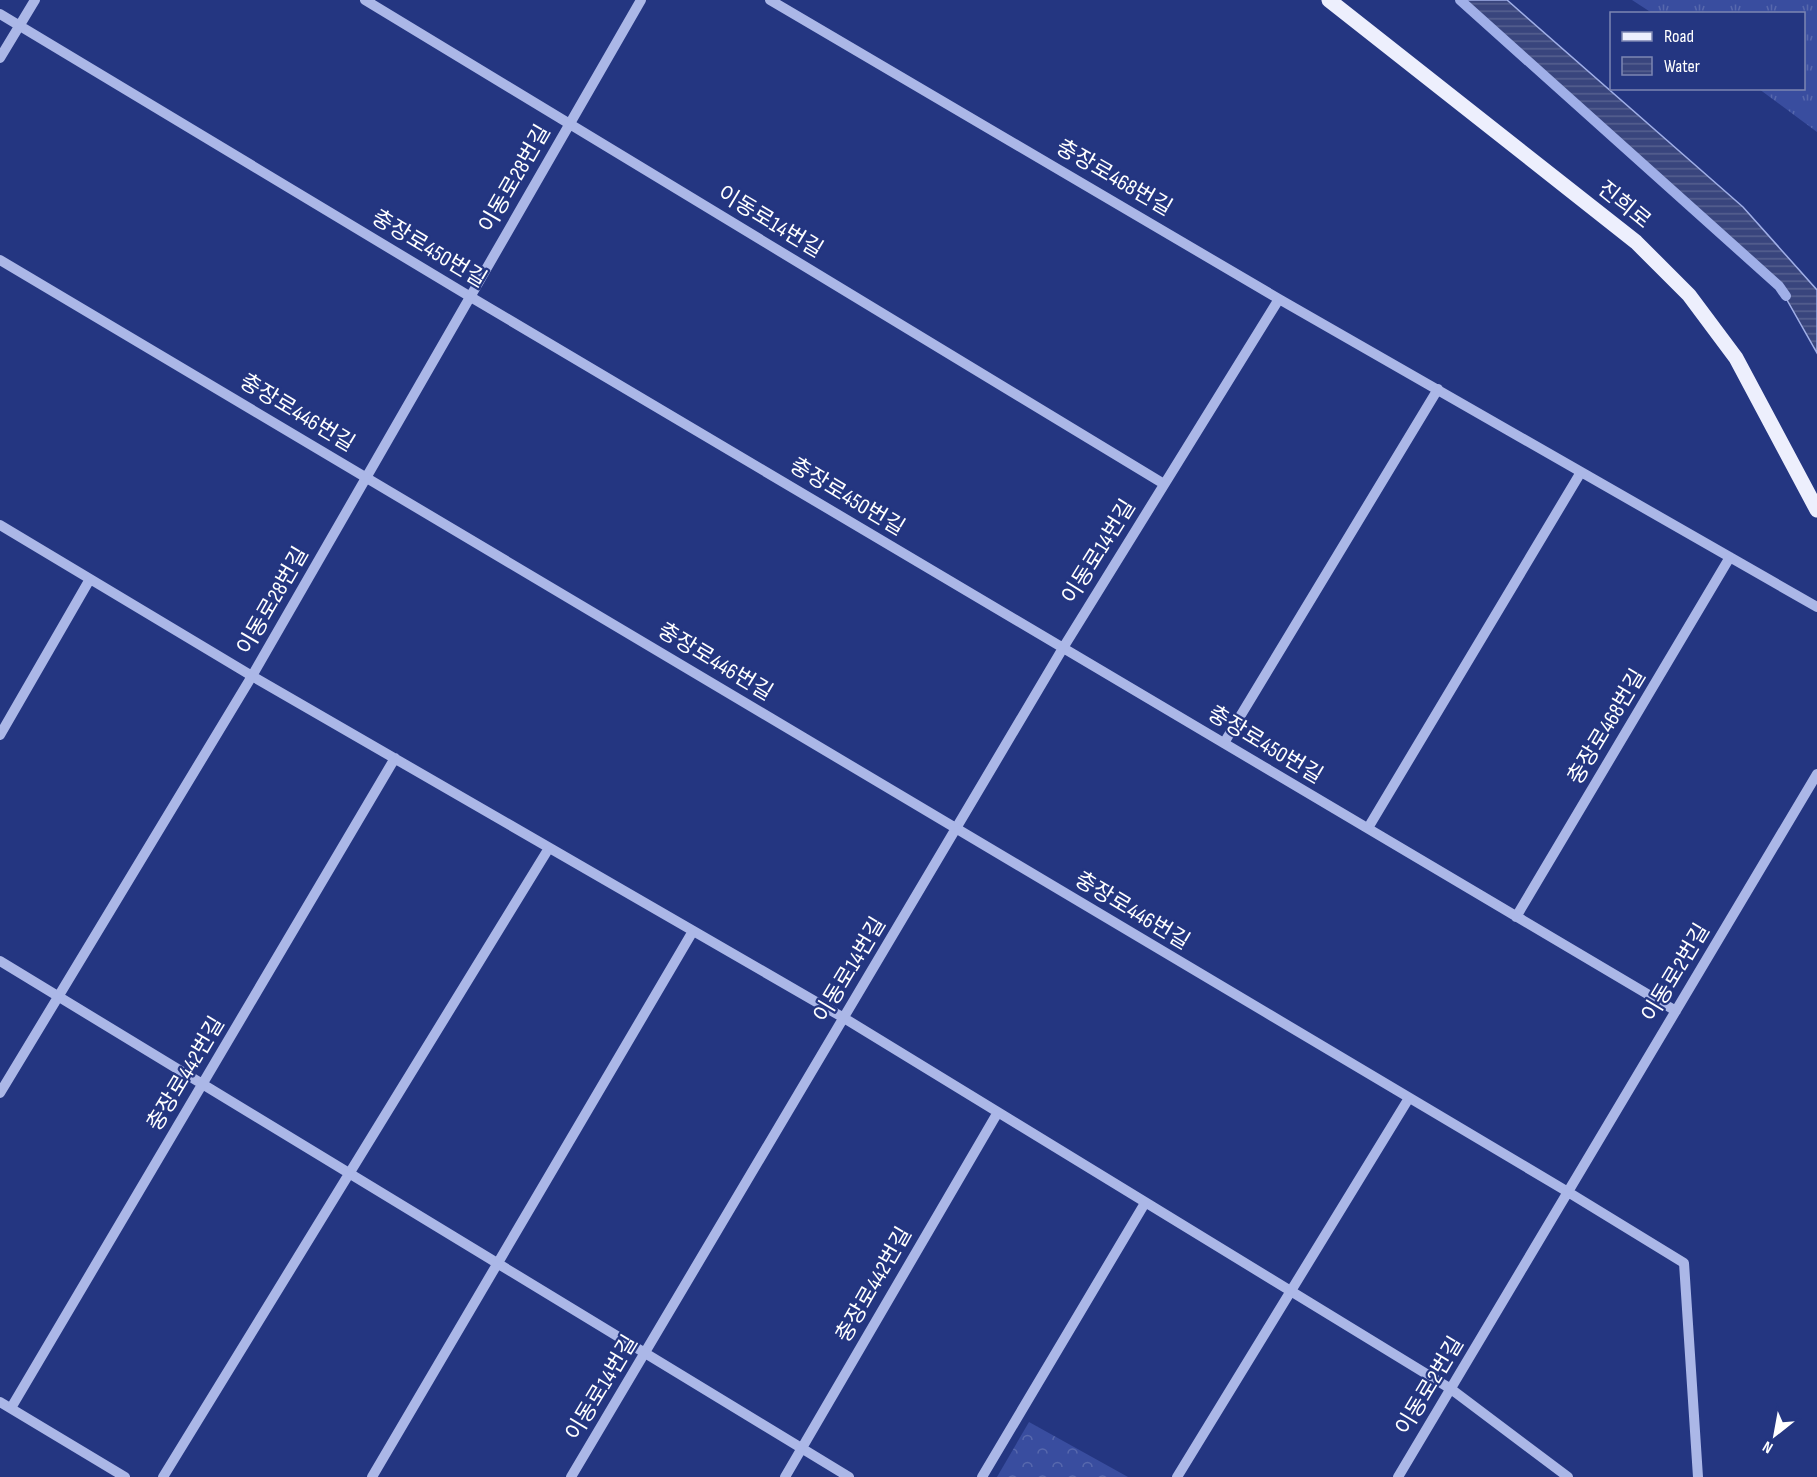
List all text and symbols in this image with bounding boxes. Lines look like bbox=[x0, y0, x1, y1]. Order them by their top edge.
legend bbox=[1610, 12, 1805, 90]
text: Road bbox=[1664, 26, 1694, 47]
text: Water bbox=[1664, 56, 1700, 77]
street label: 이동로28번길 bbox=[473, 120, 557, 238]
street label: 충장로468번길 bbox=[1051, 134, 1177, 222]
street label: 진희로 bbox=[1592, 175, 1656, 235]
street label: 이동로14번길 bbox=[712, 180, 828, 264]
street label: 충장로450번길 bbox=[367, 204, 491, 294]
street label: 충장로446번길 bbox=[235, 368, 359, 458]
street label: 충장로450번길 bbox=[785, 452, 909, 542]
street label: 이동로14번길 bbox=[1056, 495, 1142, 609]
street label: 이동로28번길 bbox=[231, 542, 315, 660]
street label: 충장로446번길 bbox=[653, 617, 777, 707]
street label: 충장로468번길 bbox=[1562, 664, 1652, 790]
street label: 충장로450번길 bbox=[1203, 700, 1327, 790]
street label: 충장로446번길 bbox=[1070, 866, 1194, 956]
street label: 이동로14번길 bbox=[808, 912, 892, 1028]
street label: 이동로2번길 bbox=[1636, 919, 1716, 1027]
street label: 충장로442번길 bbox=[141, 1012, 231, 1136]
street label: 충장로442번길 bbox=[830, 1222, 918, 1348]
street label: 이동로14번길 bbox=[560, 1330, 644, 1446]
street label: 이동로2번길 bbox=[1390, 1332, 1470, 1440]
north arrow bbox=[1745, 1405, 1805, 1465]
text: N bbox=[1759, 1436, 1777, 1457]

